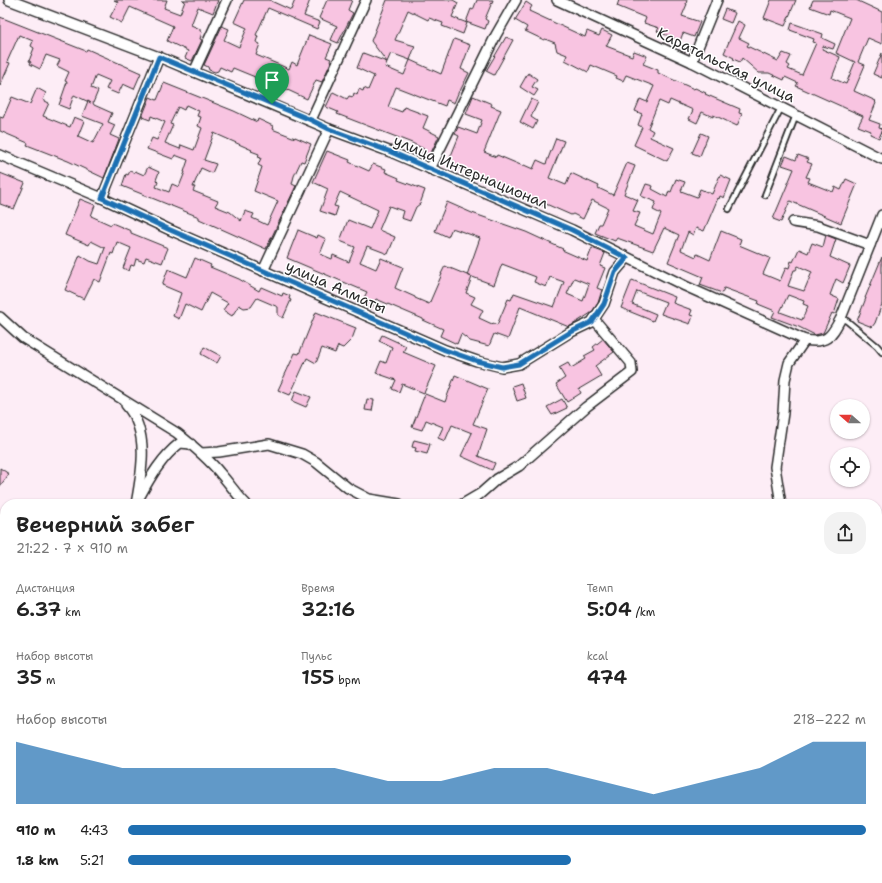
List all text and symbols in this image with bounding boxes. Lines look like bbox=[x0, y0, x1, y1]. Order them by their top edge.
street label: Каратальская улица bbox=[654, 23, 799, 107]
pin bbox=[255, 63, 289, 104]
icon: arrive bbox=[261, 69, 283, 91]
street label: улица Интернационал bbox=[391, 130, 552, 214]
street label: улица Алматы bbox=[282, 256, 390, 318]
north arrow bbox=[830, 399, 870, 439]
map controls bbox=[830, 399, 870, 487]
button: locate bbox=[830, 447, 870, 487]
text: Вечерний забег bbox=[16, 510, 194, 539]
button: share bbox=[824, 512, 866, 554]
text: 21:22 · 7 × 910 m bbox=[16, 540, 128, 557]
text: Дистанция bbox=[16, 581, 75, 596]
text: Время bbox=[301, 581, 335, 596]
text: Темп bbox=[587, 581, 613, 596]
text: 6.37 bbox=[16, 596, 61, 622]
text: 32:16 bbox=[301, 596, 355, 622]
text: 5:04 bbox=[587, 596, 632, 622]
text: km bbox=[61, 605, 81, 620]
text: /km bbox=[632, 605, 655, 620]
text: Набор высоты bbox=[16, 649, 93, 664]
text: Пульс bbox=[301, 649, 332, 664]
text: kcal bbox=[587, 649, 608, 664]
text: 35 bbox=[16, 664, 42, 690]
text: 155 bbox=[301, 664, 335, 690]
text: 474 bbox=[587, 664, 627, 690]
text: m bbox=[42, 673, 55, 688]
text: bpm bbox=[335, 673, 360, 688]
text: Набор высоты bbox=[16, 711, 107, 728]
text: 218–222 m bbox=[792, 711, 866, 728]
text: 910 m bbox=[16, 822, 56, 839]
text: 4:43 bbox=[80, 822, 109, 839]
text: 1.8 km bbox=[16, 852, 59, 869]
text: 5:21 bbox=[80, 852, 104, 869]

